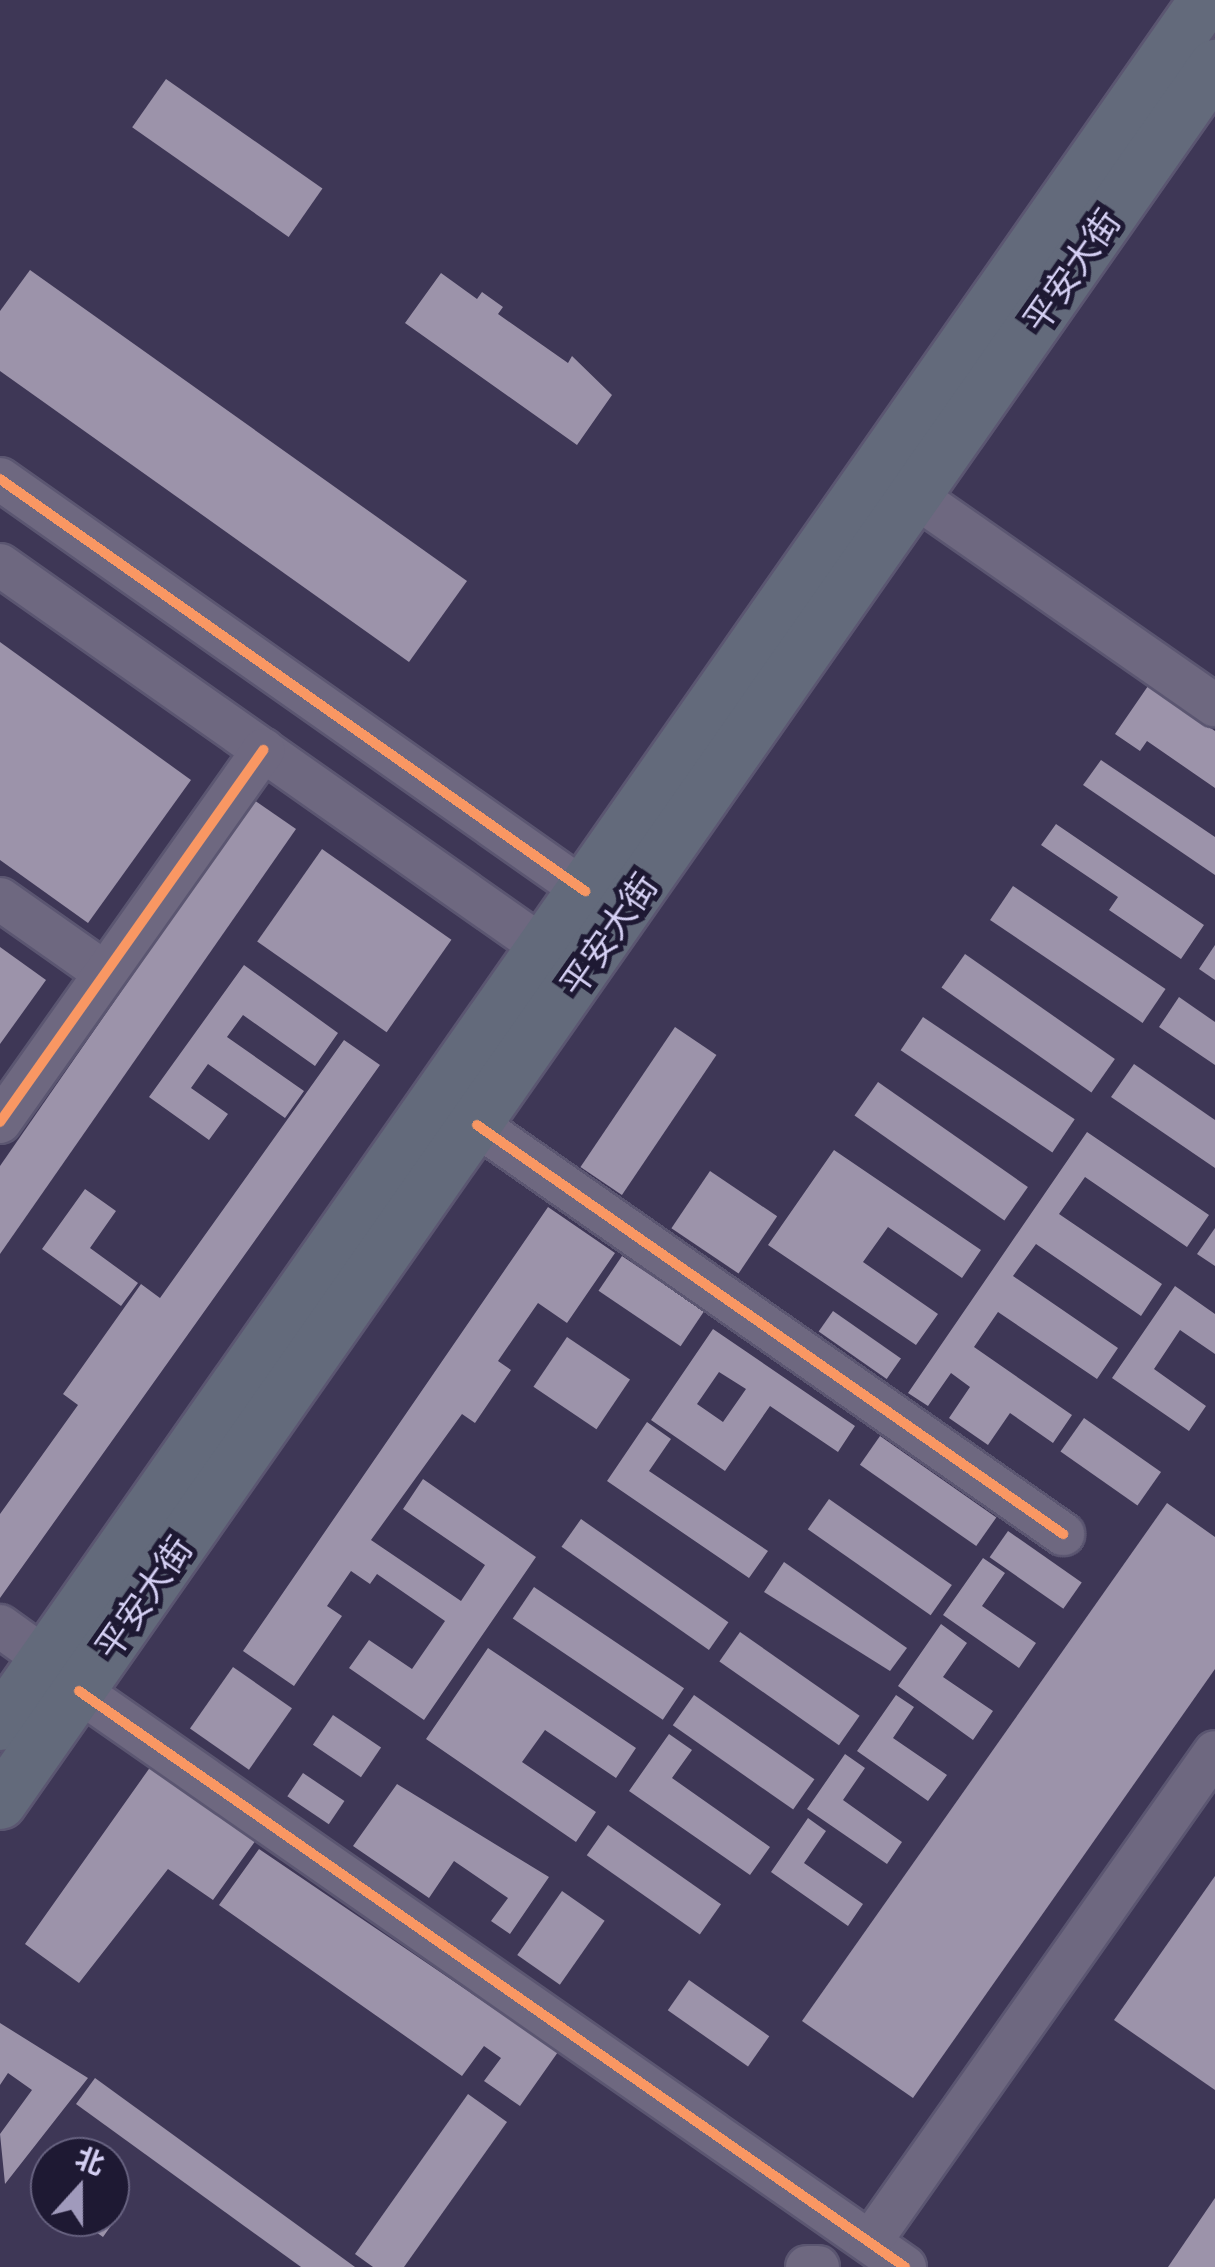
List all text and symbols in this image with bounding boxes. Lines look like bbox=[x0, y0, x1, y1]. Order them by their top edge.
street label: 平安大街 bbox=[1015, 202, 1129, 340]
street label: 平安大街 bbox=[552, 866, 666, 1004]
street label: 平安大街 bbox=[87, 1529, 201, 1667]
north arrow bbox=[30, 2137, 130, 2237]
text: 北 bbox=[70, 2138, 110, 2184]

